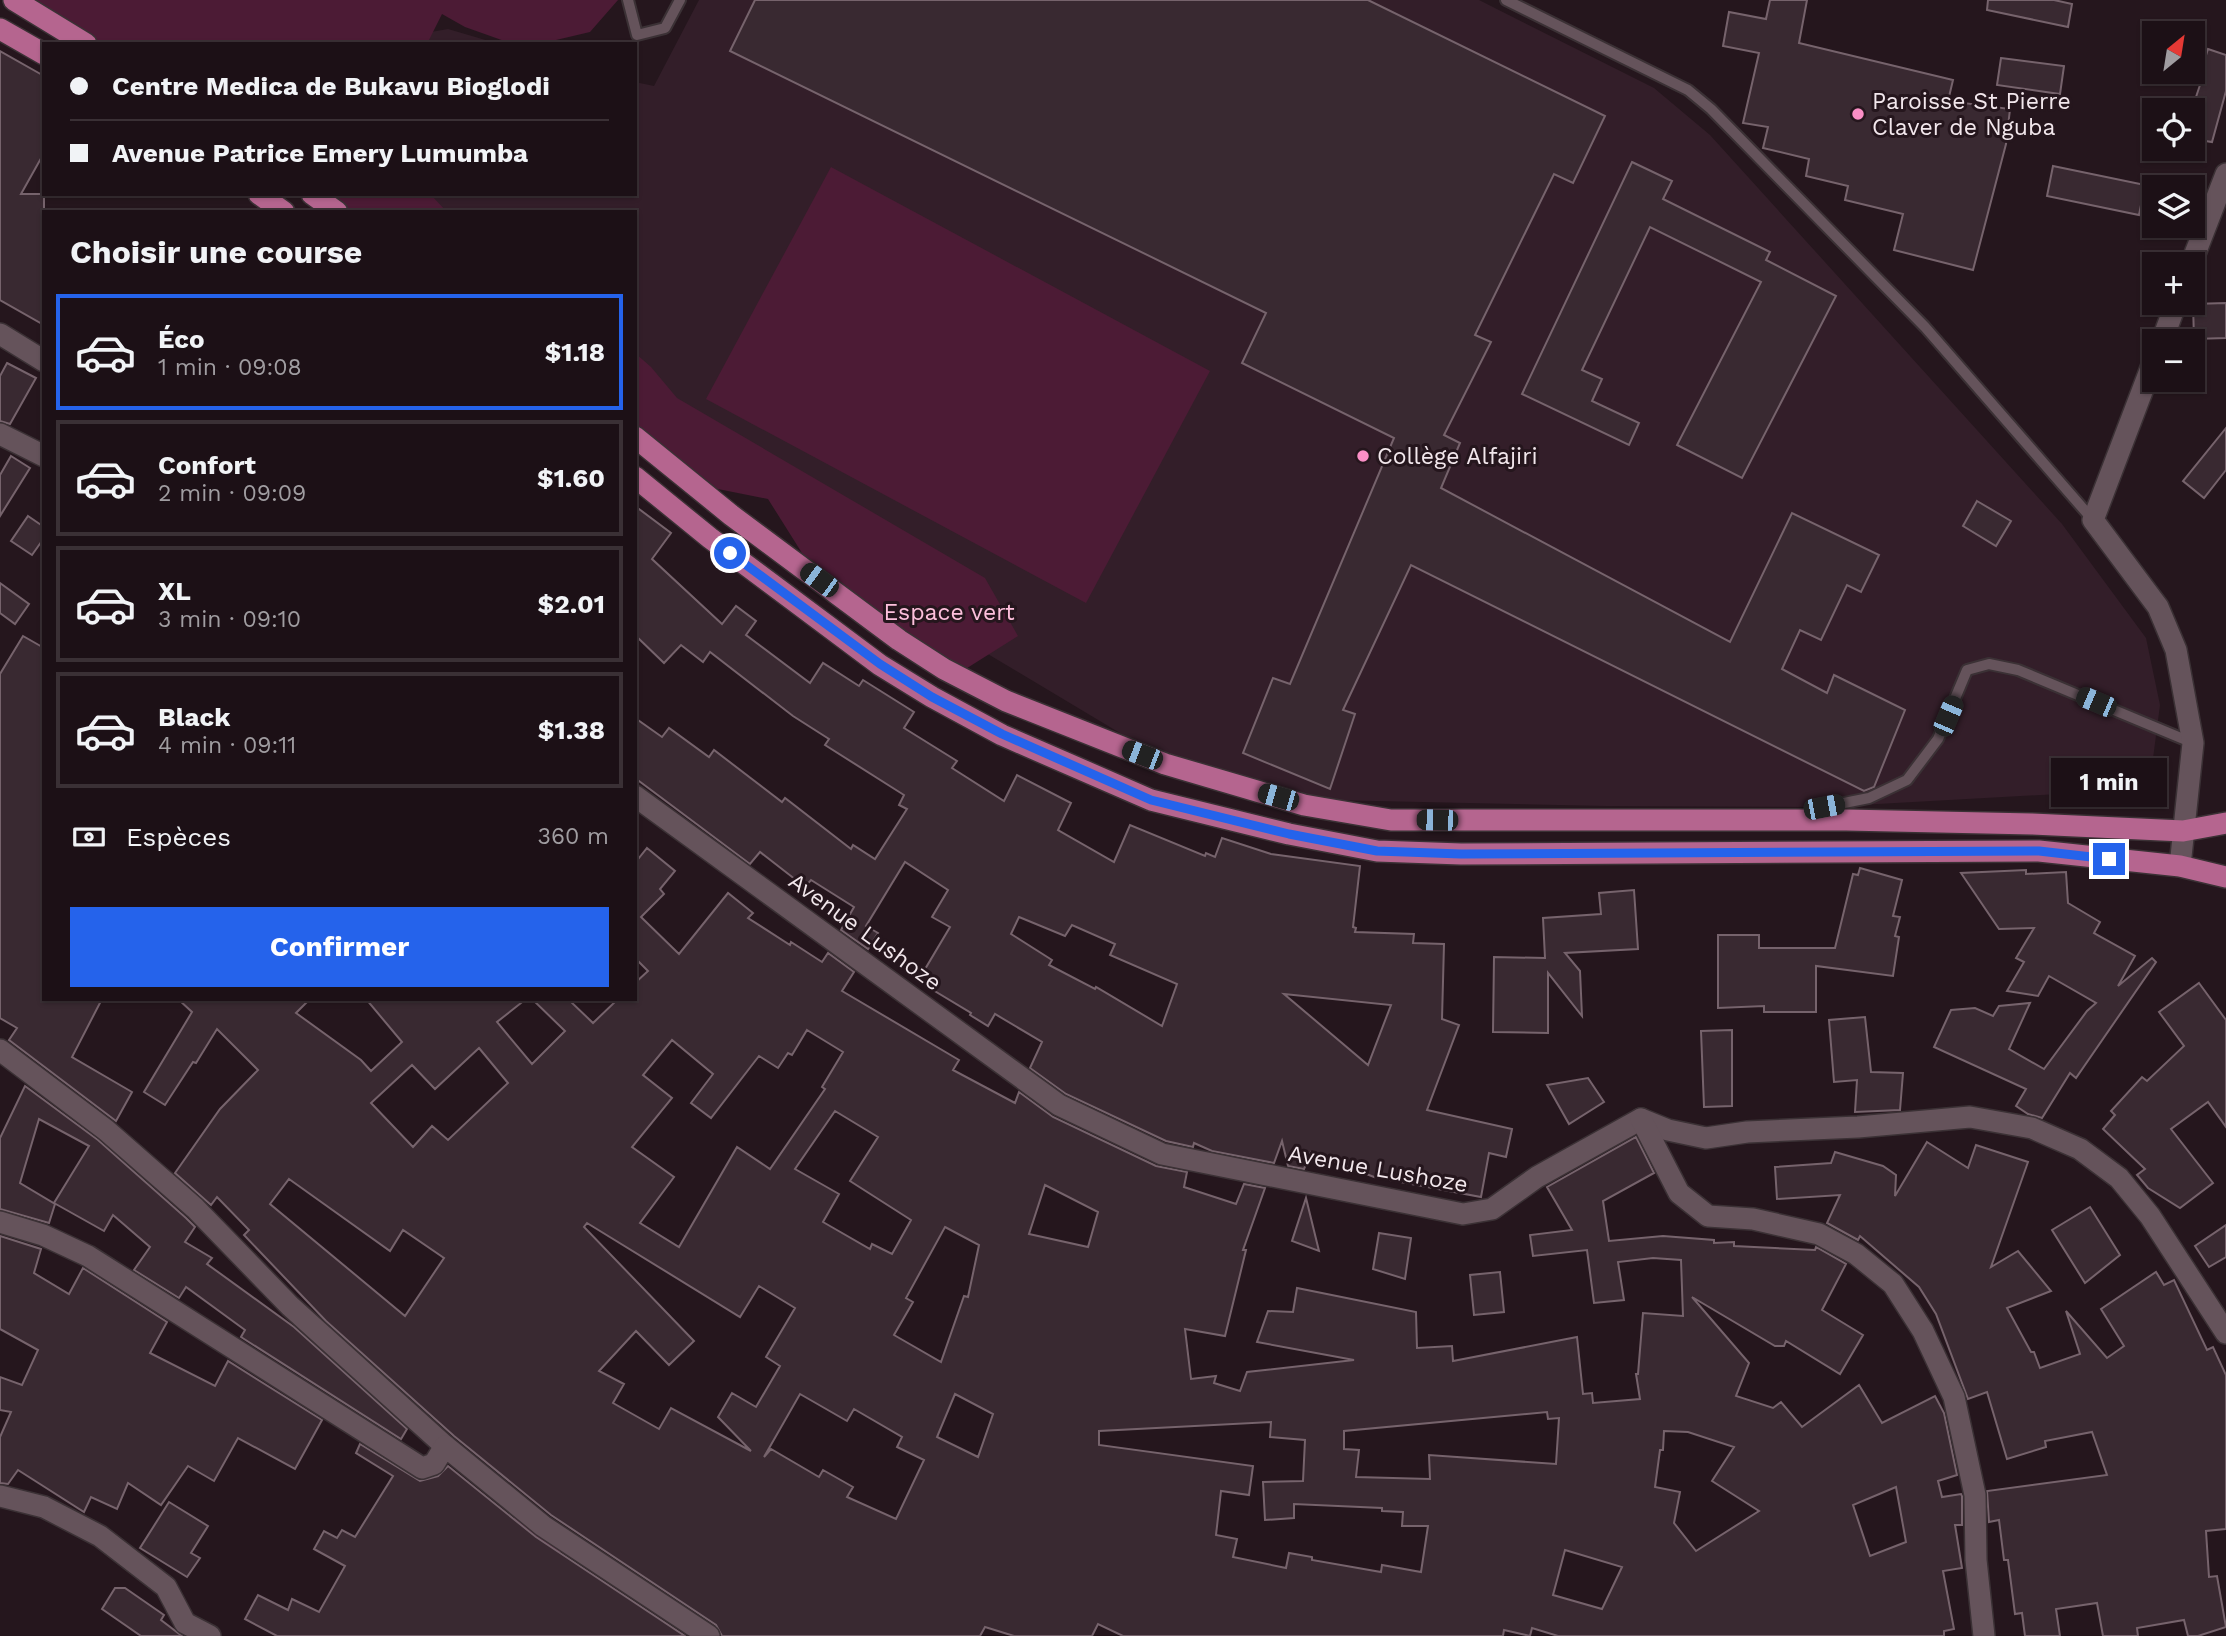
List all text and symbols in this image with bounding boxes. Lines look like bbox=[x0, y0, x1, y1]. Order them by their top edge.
north arrow bbox=[2142, 21, 2205, 84]
map controls bbox=[2142, 21, 2205, 392]
text: Centre Medica de Bukavu Bioglodi bbox=[112, 71, 550, 101]
place label: Paroisse St Pierre Claver de Nguba bbox=[1872, 88, 2071, 141]
button: locate bbox=[2142, 98, 2205, 161]
marker: Paroisse St Pierre Claver de Nguba bbox=[1850, 106, 1866, 122]
text: Avenue Patrice Emery Lumumba bbox=[112, 138, 528, 168]
button: layers bbox=[2142, 175, 2205, 238]
text: Choisir une course bbox=[70, 233, 362, 271]
button: + bbox=[2142, 252, 2205, 315]
icon: car bbox=[74, 321, 137, 384]
text: Éco bbox=[158, 324, 205, 354]
button: − bbox=[2142, 329, 2205, 392]
text: $1.18 bbox=[545, 337, 605, 367]
text: 1 min · 09:08 bbox=[158, 354, 302, 381]
place label: Collège Alfajiri bbox=[1377, 443, 1538, 470]
icon: car bbox=[74, 447, 137, 510]
marker: Collège Alfajiri bbox=[1355, 448, 1371, 464]
text: Confort bbox=[158, 450, 256, 480]
text: $1.60 bbox=[537, 463, 605, 493]
text: 2 min · 09:09 bbox=[158, 480, 306, 507]
route start bbox=[714, 537, 746, 569]
car bbox=[796, 559, 843, 601]
icon: car bbox=[74, 573, 137, 636]
text: XL bbox=[158, 576, 191, 606]
text: $2.01 bbox=[538, 589, 605, 619]
park label: Espace vert bbox=[883, 599, 1015, 626]
text: 3 min · 09:10 bbox=[158, 606, 301, 633]
car bbox=[2073, 684, 2120, 720]
car bbox=[1931, 693, 1966, 739]
icon: car bbox=[74, 699, 137, 762]
text: Black bbox=[158, 702, 230, 732]
text: $1.38 bbox=[538, 715, 605, 745]
text: 4 min · 09:11 bbox=[158, 732, 296, 759]
car bbox=[1119, 738, 1166, 772]
callout: 1 min bbox=[2051, 758, 2167, 806]
text: 1 min bbox=[2079, 769, 2139, 796]
car bbox=[1255, 781, 1302, 813]
car bbox=[1802, 793, 1847, 821]
car bbox=[1416, 809, 1459, 831]
icon: cash bbox=[70, 818, 108, 856]
text: Espèces bbox=[126, 822, 231, 852]
text: 360 m bbox=[538, 823, 609, 850]
route end bbox=[2093, 843, 2125, 875]
street label: Avenue Lushoze bbox=[783, 868, 947, 996]
button: Confirmer bbox=[70, 907, 609, 987]
street label: Avenue Lushoze bbox=[1286, 1140, 1470, 1198]

